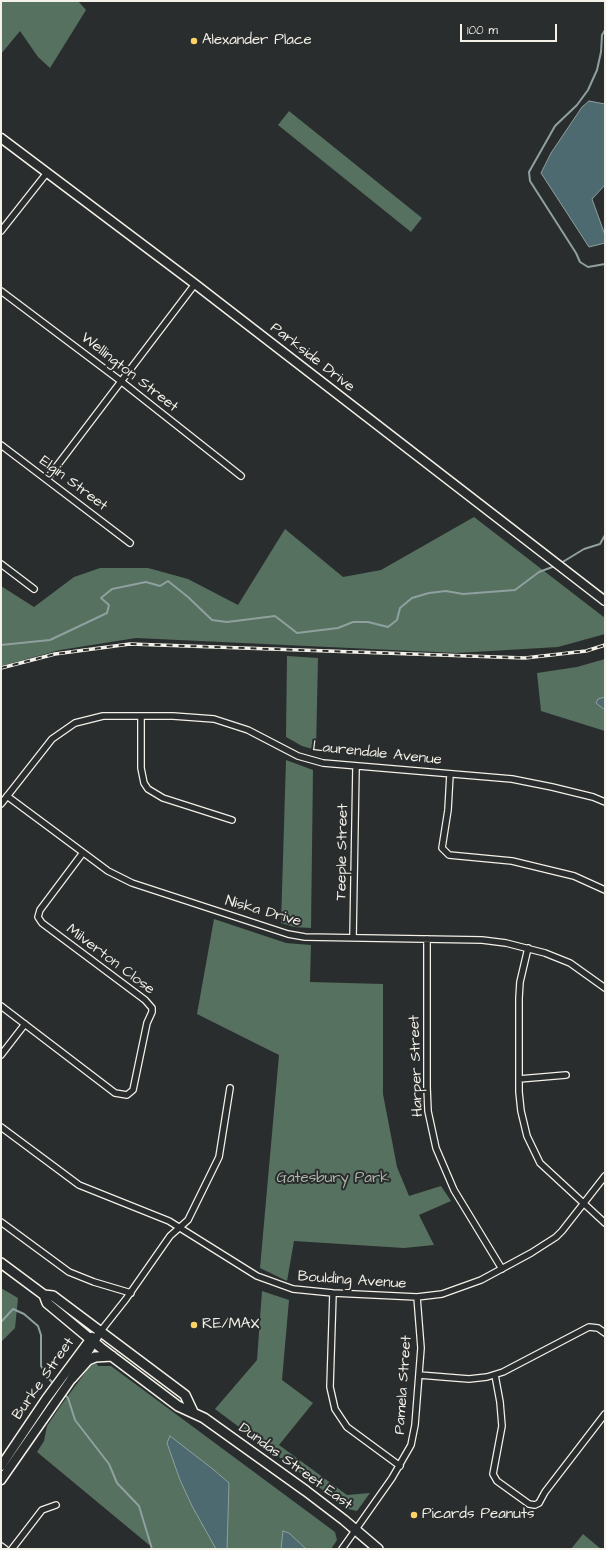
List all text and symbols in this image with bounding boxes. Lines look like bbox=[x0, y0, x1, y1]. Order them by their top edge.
scale bar bbox=[462, 16, 559, 42]
text: 100 m bbox=[467, 22, 498, 39]
place label: Alexander Place bbox=[202, 32, 312, 50]
marker: Alexander Place bbox=[189, 36, 199, 46]
street label: Parkside Drive bbox=[266, 319, 358, 397]
street label: Wellington Street bbox=[77, 329, 181, 417]
street label: Elgin Street bbox=[35, 452, 111, 516]
street label: Laurendale Avenue bbox=[311, 738, 443, 770]
street label: Teeple Street bbox=[333, 804, 353, 900]
street label: Niska Drive bbox=[223, 893, 303, 931]
street label: Milverton Close bbox=[62, 921, 158, 999]
street label: Harper Street bbox=[406, 1015, 428, 1117]
park label: Gatesbury Park bbox=[277, 1170, 389, 1188]
street label: Boulding Avenue bbox=[297, 1268, 407, 1294]
place label: RE/MAX bbox=[202, 1316, 259, 1334]
marker: RE/MAX bbox=[189, 1320, 199, 1330]
street label: Burke Street bbox=[9, 1334, 79, 1424]
street label: Pamela Street bbox=[392, 1335, 416, 1435]
street label: Dundas Street East bbox=[235, 1420, 355, 1514]
place label: Picards Peanuts bbox=[422, 1506, 534, 1524]
marker: Picards Peanuts bbox=[409, 1510, 419, 1520]

